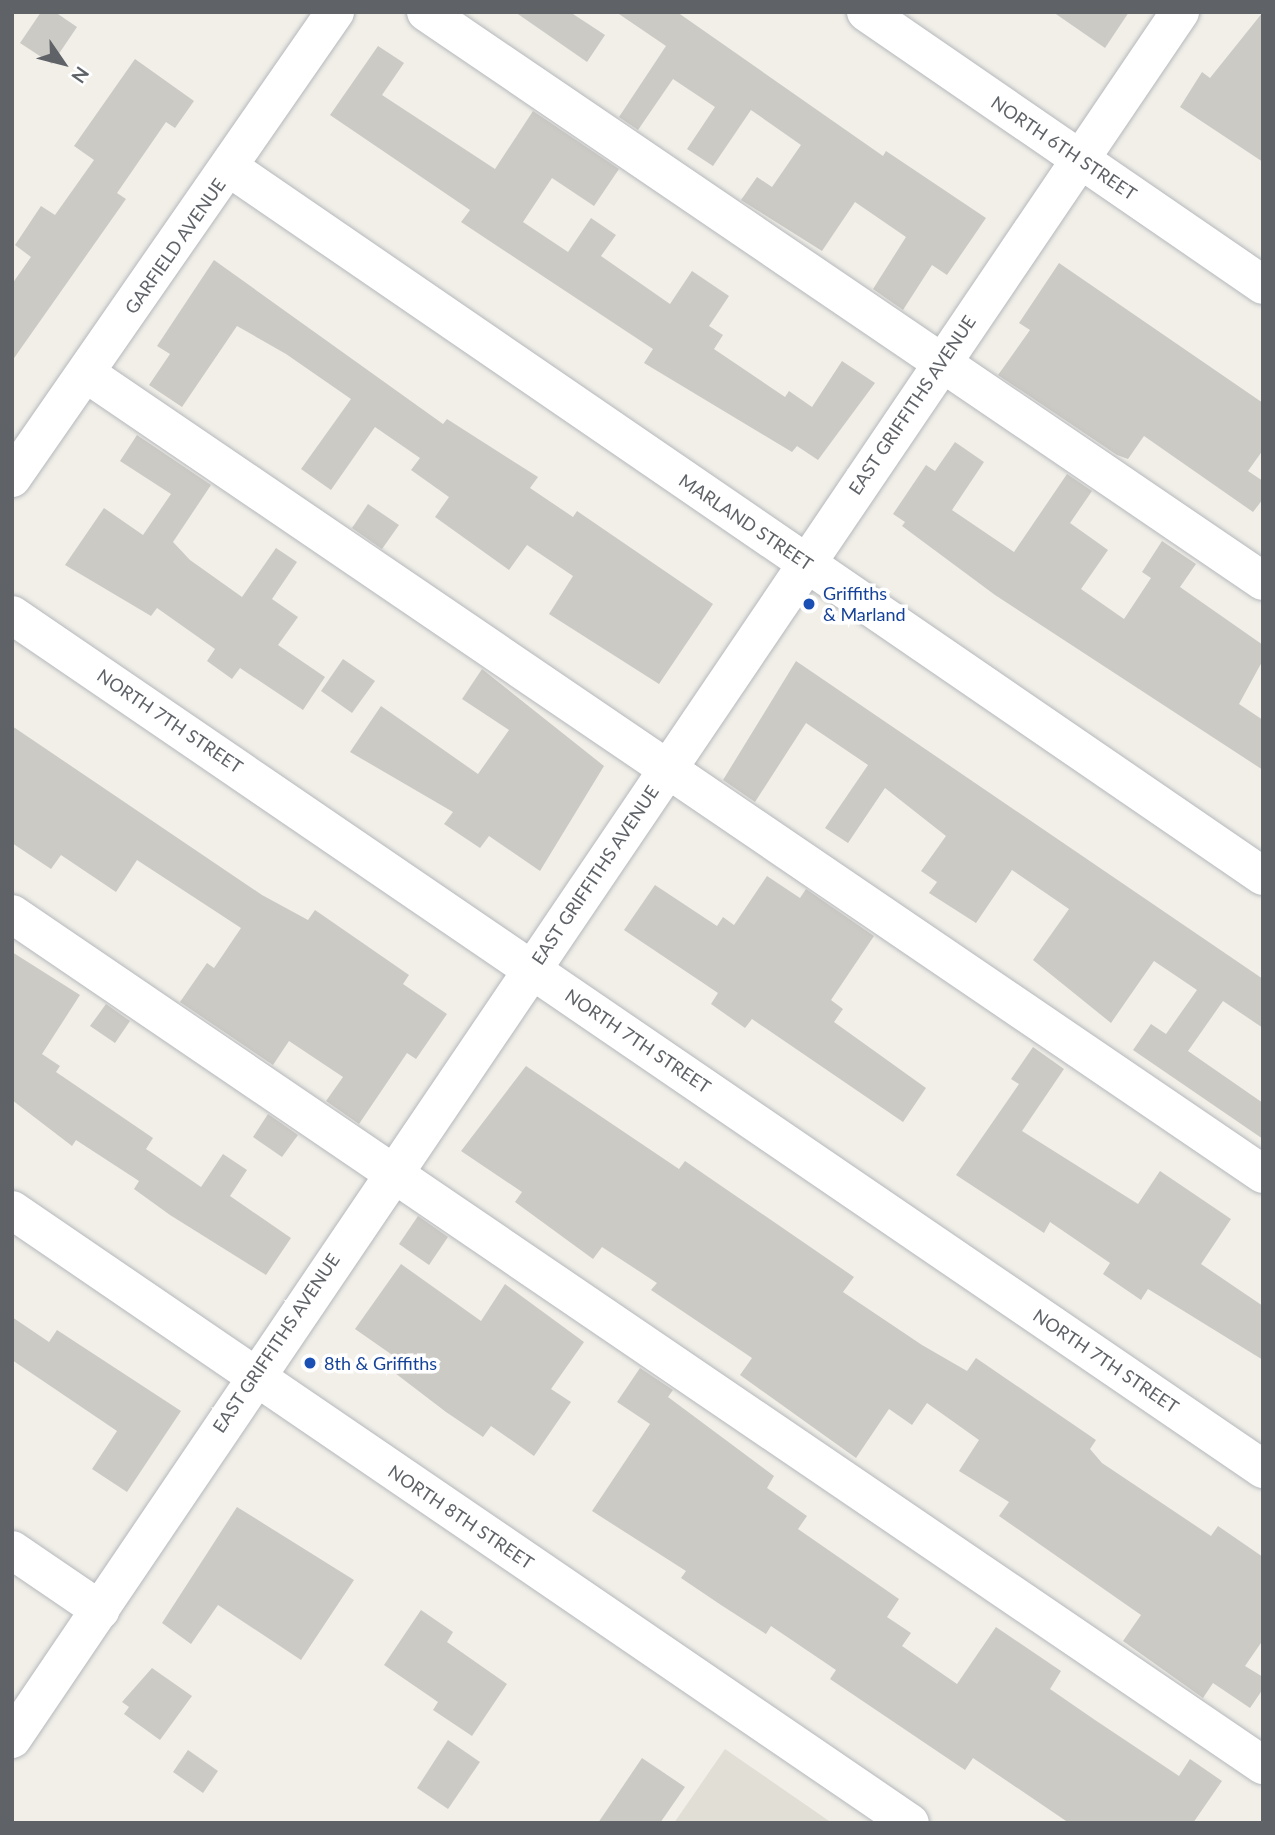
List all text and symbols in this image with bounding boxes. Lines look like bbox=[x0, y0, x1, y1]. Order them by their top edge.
north arrow bbox=[28, 28, 98, 98]
text: N bbox=[67, 63, 94, 88]
street label: NORTH 6TH STREET bbox=[987, 91, 1141, 205]
street label: GARFIELD AVENUE bbox=[120, 174, 230, 318]
street label: EAST GRIFFITHS AVENUE bbox=[844, 311, 980, 499]
street label: MARLAND STREET bbox=[675, 469, 817, 575]
place label: Griffiths & Marland bbox=[823, 583, 906, 626]
marker: Griffiths & Marland bbox=[801, 596, 817, 612]
street label: NORTH 7TH STREET bbox=[93, 664, 247, 778]
street label: EAST GRIFFITHS AVENUE bbox=[527, 781, 663, 969]
street label: NORTH 7TH STREET bbox=[561, 984, 715, 1098]
street label: EAST GRIFFITHS AVENUE bbox=[208, 1249, 344, 1437]
street label: NORTH 7TH STREET bbox=[1029, 1304, 1183, 1418]
place label: 8th & Griffiths bbox=[324, 1352, 437, 1374]
marker: 8th & Griffiths bbox=[302, 1355, 318, 1371]
street label: NORTH 8TH STREET bbox=[384, 1460, 538, 1574]

